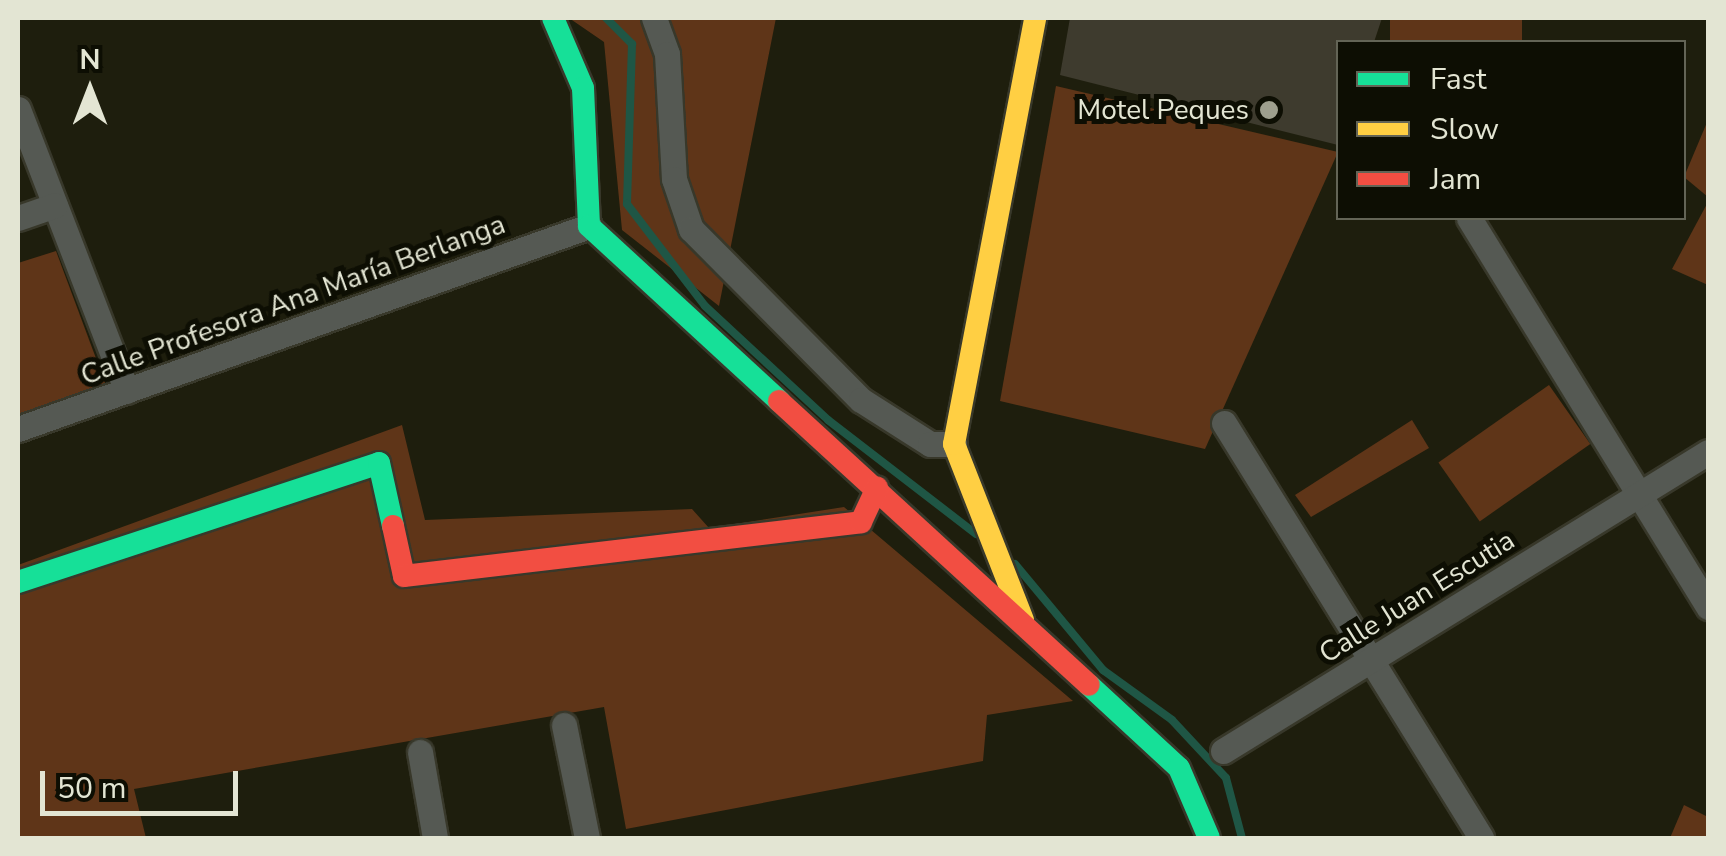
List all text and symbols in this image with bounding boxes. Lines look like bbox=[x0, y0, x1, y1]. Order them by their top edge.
north arrow bbox=[40, 40, 140, 140]
legend bbox=[1336, 40, 1686, 220]
text: N bbox=[80, 41, 100, 79]
text: Fast bbox=[1430, 59, 1487, 100]
place label: Motel Peques bbox=[1077, 93, 1249, 127]
marker: Motel Peques bbox=[1258, 99, 1280, 121]
text: Slow bbox=[1430, 109, 1499, 150]
text: Jam bbox=[1430, 159, 1481, 200]
street label: Calle Profesora Ana María Berlanga bbox=[76, 207, 510, 393]
street label: Calle Juan Escutia bbox=[1313, 523, 1521, 671]
scale bar bbox=[45, 751, 242, 813]
text: 50 m bbox=[57, 768, 126, 809]

